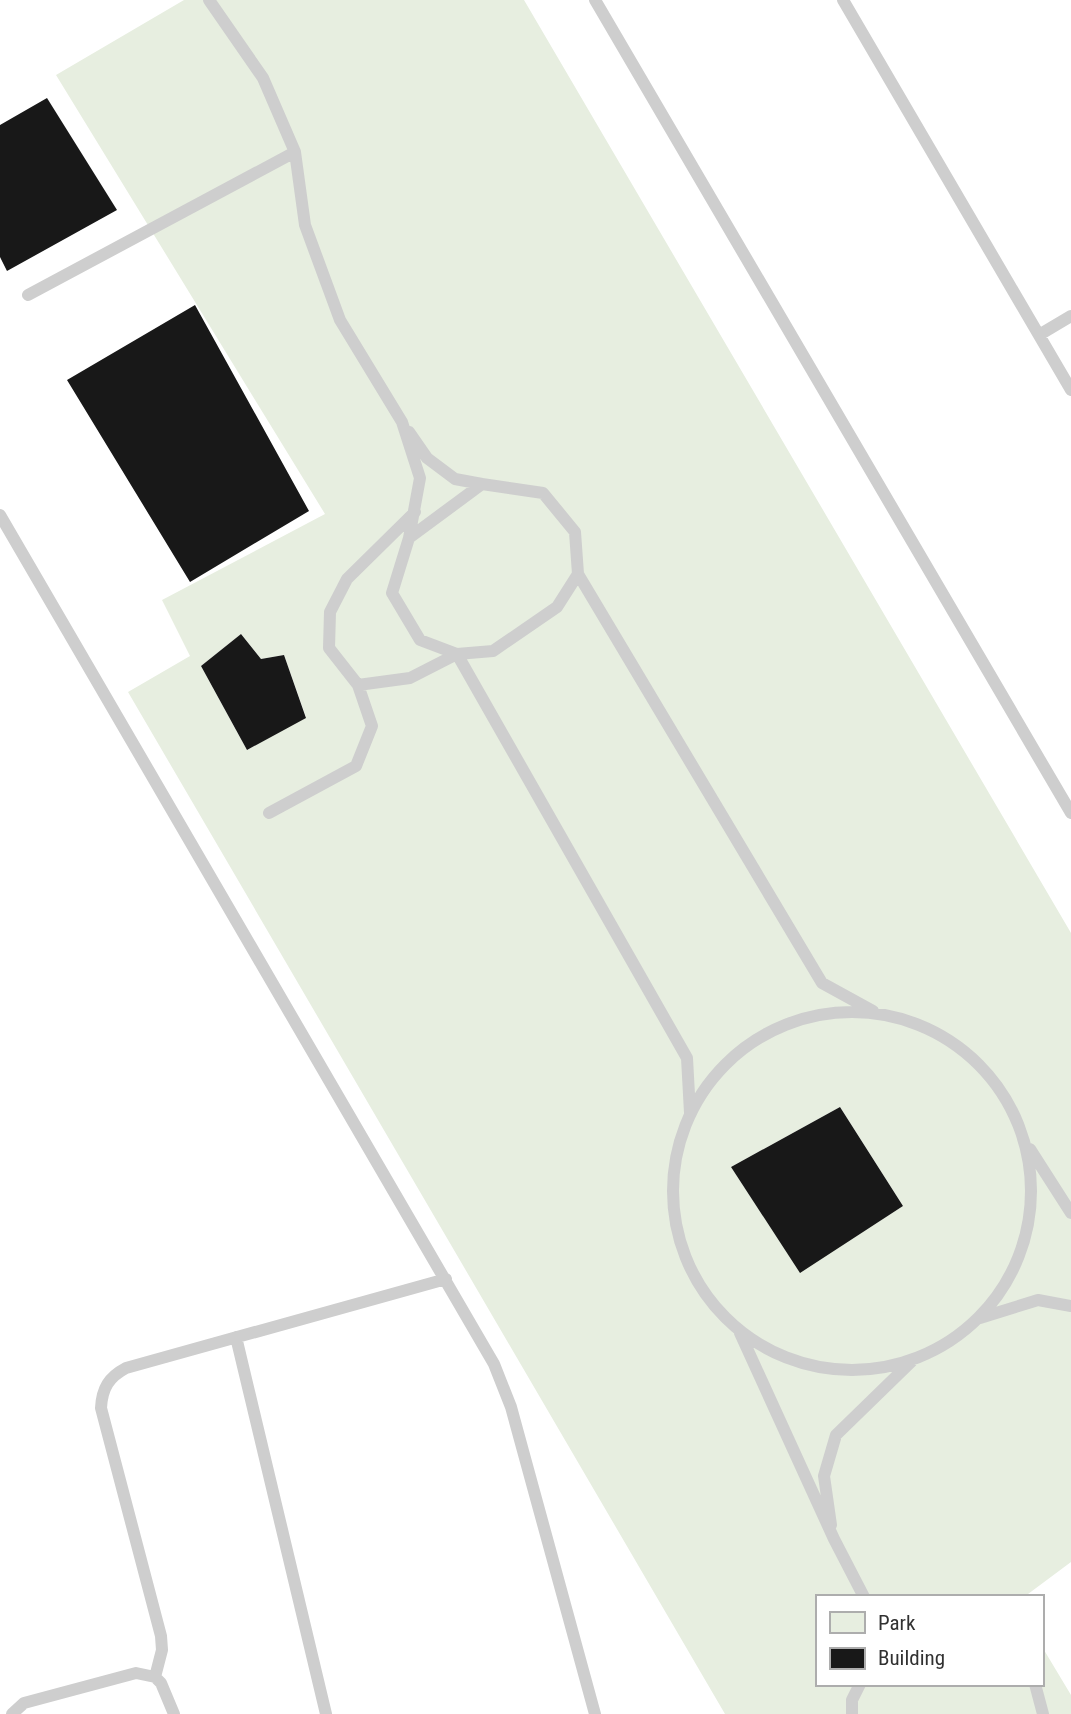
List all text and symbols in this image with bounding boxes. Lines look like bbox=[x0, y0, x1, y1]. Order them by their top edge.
legend bbox=[816, 1595, 1043, 1686]
text: Park bbox=[878, 1611, 916, 1635]
text: Building bbox=[878, 1646, 945, 1670]

